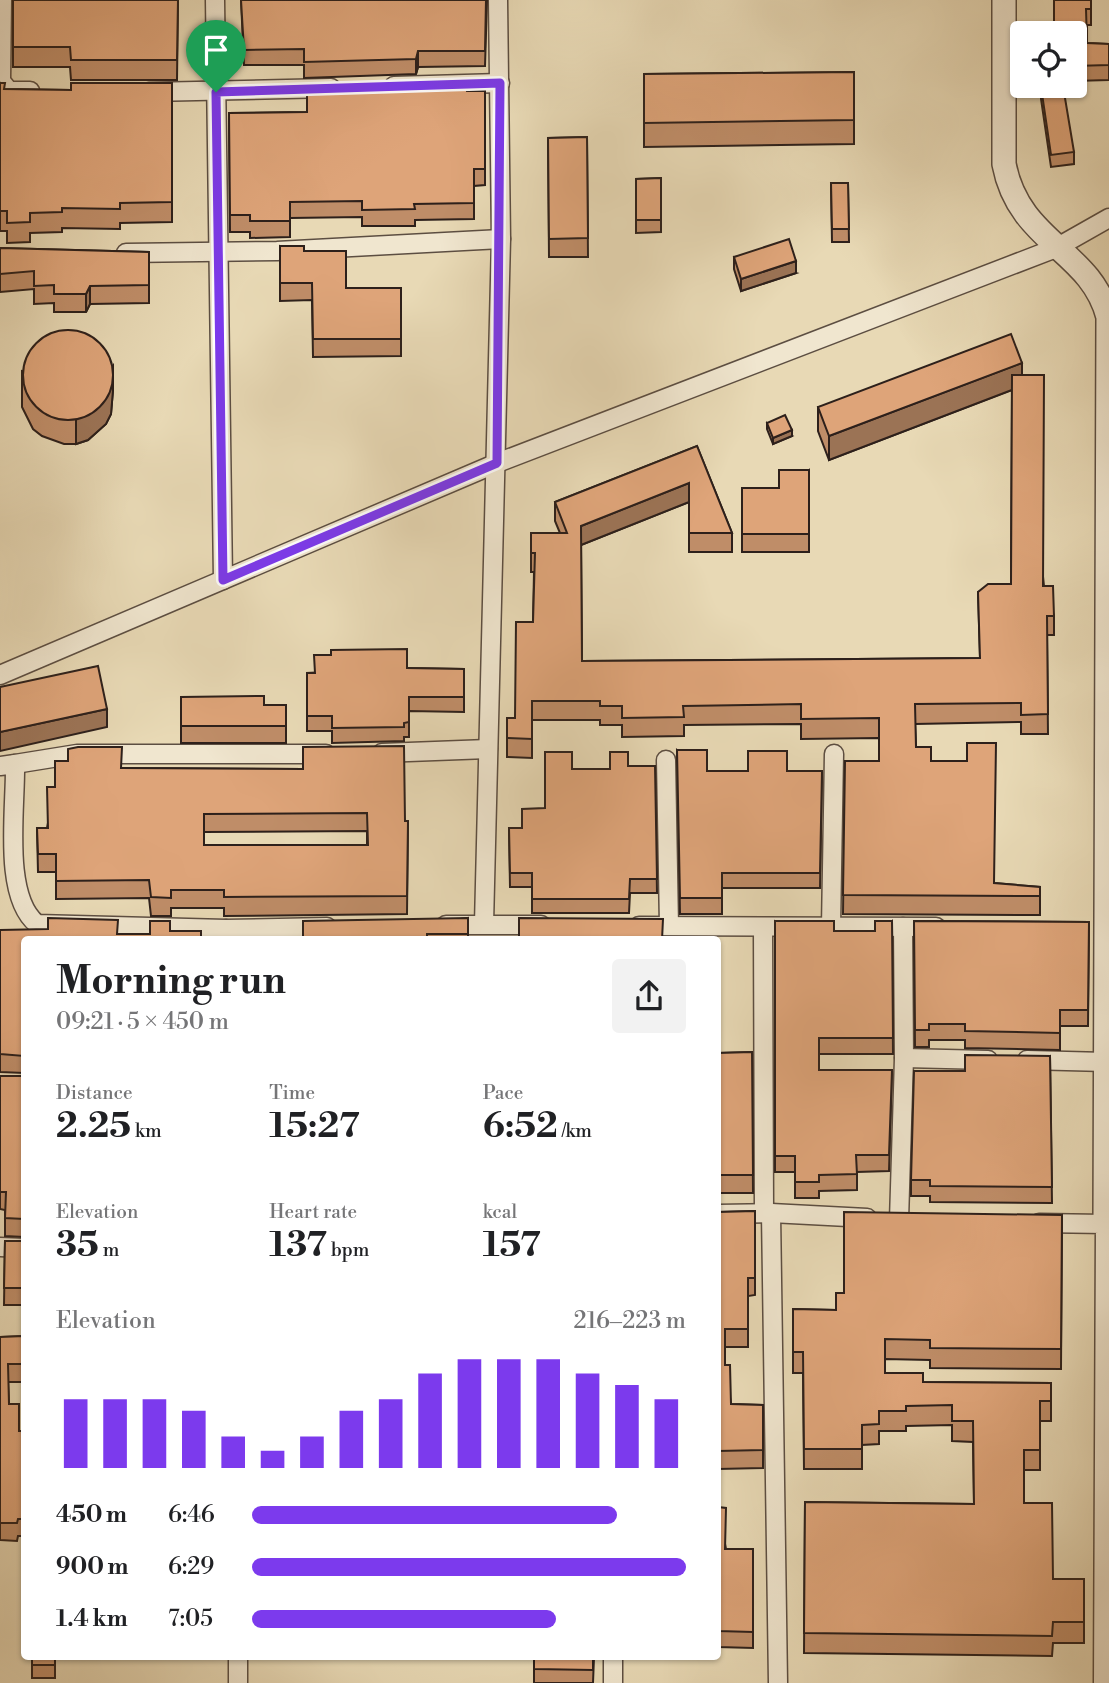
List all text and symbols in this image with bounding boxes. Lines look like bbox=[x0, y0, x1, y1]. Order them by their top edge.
pin bbox=[186, 20, 246, 92]
map controls bbox=[1010, 21, 1087, 98]
button: locate bbox=[1010, 21, 1087, 98]
icon: arrive bbox=[197, 31, 235, 69]
text: Morning run bbox=[56, 958, 286, 1005]
button: share bbox=[612, 959, 686, 1033]
text: 09:21 · 5 × 450 m bbox=[56, 1008, 229, 1036]
text: Distance bbox=[56, 1081, 133, 1105]
text: Time bbox=[269, 1081, 315, 1105]
text: Pace bbox=[483, 1081, 523, 1105]
text: 2.25 bbox=[56, 1105, 131, 1148]
text: 15:27 bbox=[269, 1105, 360, 1148]
text: 6:52 bbox=[483, 1105, 558, 1148]
text: km bbox=[131, 1119, 162, 1143]
text: /km bbox=[558, 1119, 592, 1143]
text: Elevation bbox=[56, 1200, 138, 1224]
text: Heart rate bbox=[269, 1200, 357, 1224]
text: kcal bbox=[483, 1200, 517, 1224]
text: 35 bbox=[56, 1224, 99, 1267]
text: 137 bbox=[269, 1224, 327, 1267]
text: 157 bbox=[483, 1224, 541, 1267]
text: m bbox=[99, 1238, 119, 1262]
text: bpm bbox=[327, 1238, 369, 1262]
text: Elevation bbox=[56, 1307, 156, 1335]
text: 216–223 m bbox=[573, 1307, 686, 1335]
text: 450 m bbox=[56, 1501, 127, 1529]
text: 6:46 bbox=[168, 1501, 215, 1529]
text: 900 m bbox=[56, 1553, 129, 1581]
text: 6:29 bbox=[168, 1553, 214, 1581]
text: 1.4 km bbox=[56, 1605, 128, 1633]
text: 7:05 bbox=[168, 1605, 213, 1633]

